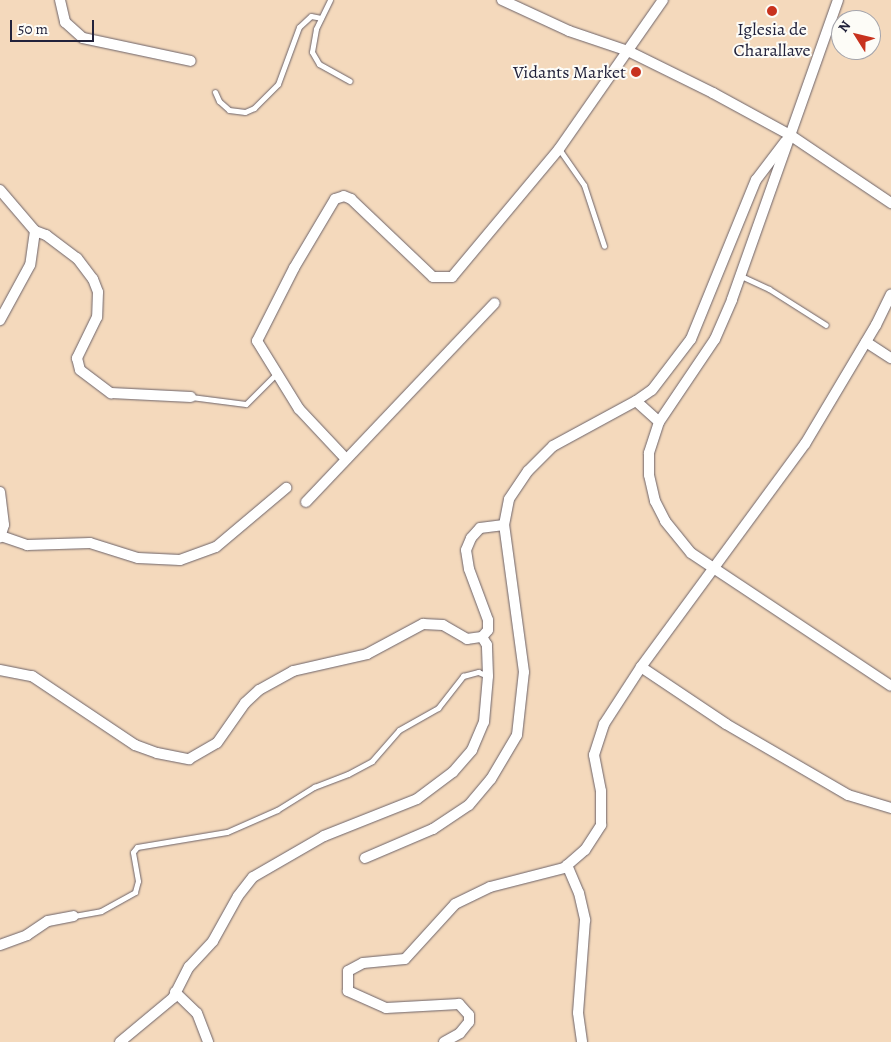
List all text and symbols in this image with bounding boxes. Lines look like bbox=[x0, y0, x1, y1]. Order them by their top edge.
marker: Iglesia de Charallave bbox=[766, 5, 778, 17]
scale bar bbox=[12, 10, 96, 42]
north arrow bbox=[831, 10, 881, 60]
text: N bbox=[834, 17, 855, 36]
text: 50 m bbox=[18, 19, 48, 39]
place label: Iglesia de Charallave bbox=[734, 19, 810, 62]
place label: Vidants Market bbox=[513, 61, 626, 83]
marker: Vidants Market bbox=[630, 66, 642, 78]

